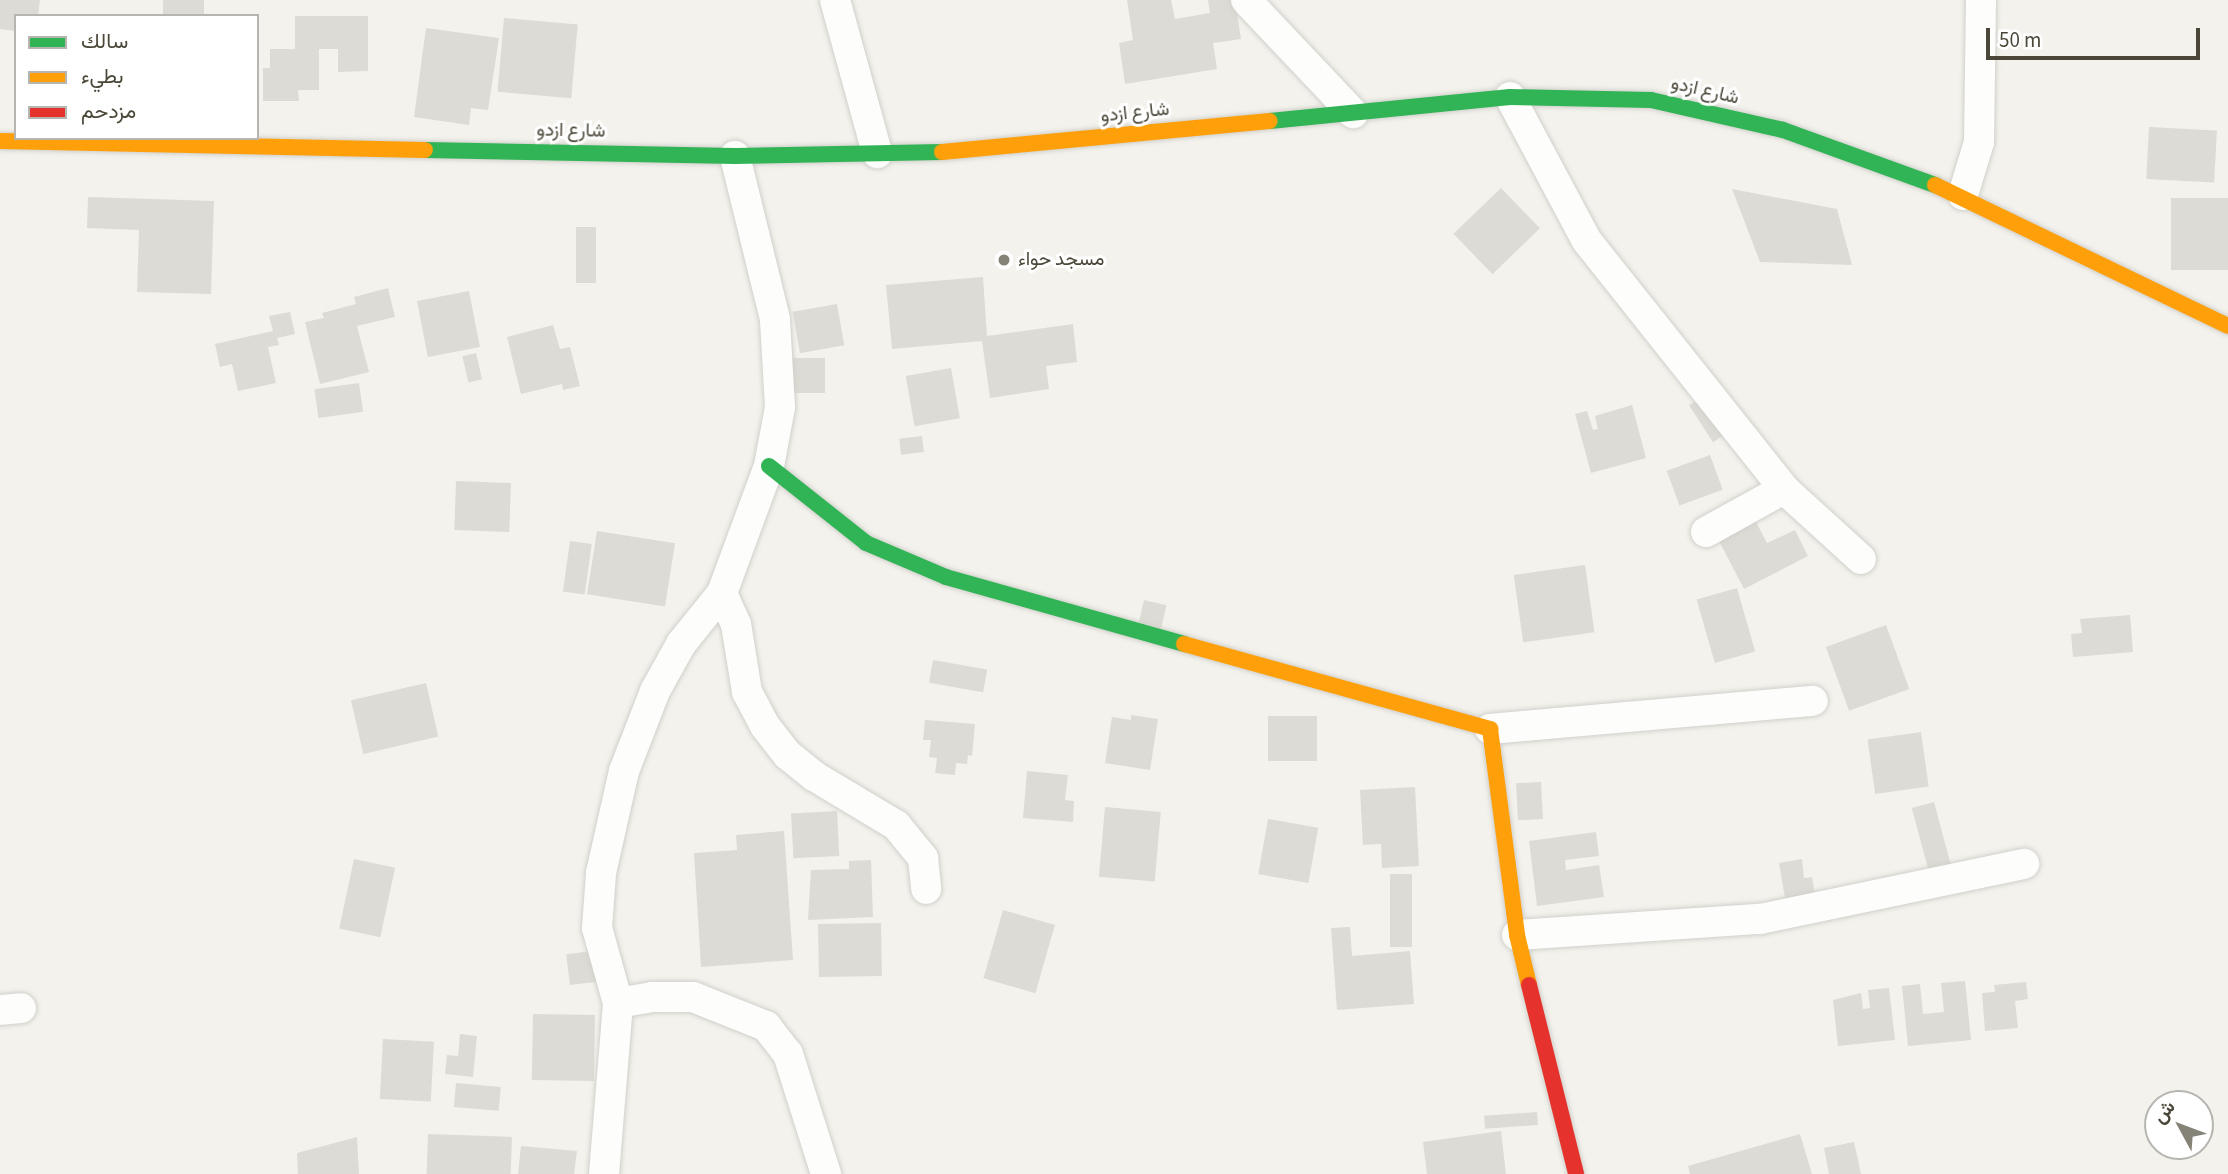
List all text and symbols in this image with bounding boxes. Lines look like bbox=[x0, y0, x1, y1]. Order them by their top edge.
legend bbox=[14, 14, 259, 140]
scale bar bbox=[1990, 14, 2204, 58]
text: 50 m bbox=[1999, 25, 2041, 55]
text: سالك bbox=[81, 26, 128, 56]
text: بطيء bbox=[81, 61, 124, 91]
street label: شارع ازدو bbox=[1669, 72, 1741, 110]
text: مزدحم bbox=[81, 96, 136, 126]
street label: شارع ازدو bbox=[1100, 98, 1170, 128]
street label: شارع ازدو bbox=[536, 119, 606, 143]
place label: مسجد حواء bbox=[1018, 249, 1104, 271]
marker: مسجد حواء bbox=[996, 252, 1012, 268]
north arrow bbox=[2144, 1090, 2214, 1160]
text: ش bbox=[2147, 1095, 2182, 1130]

